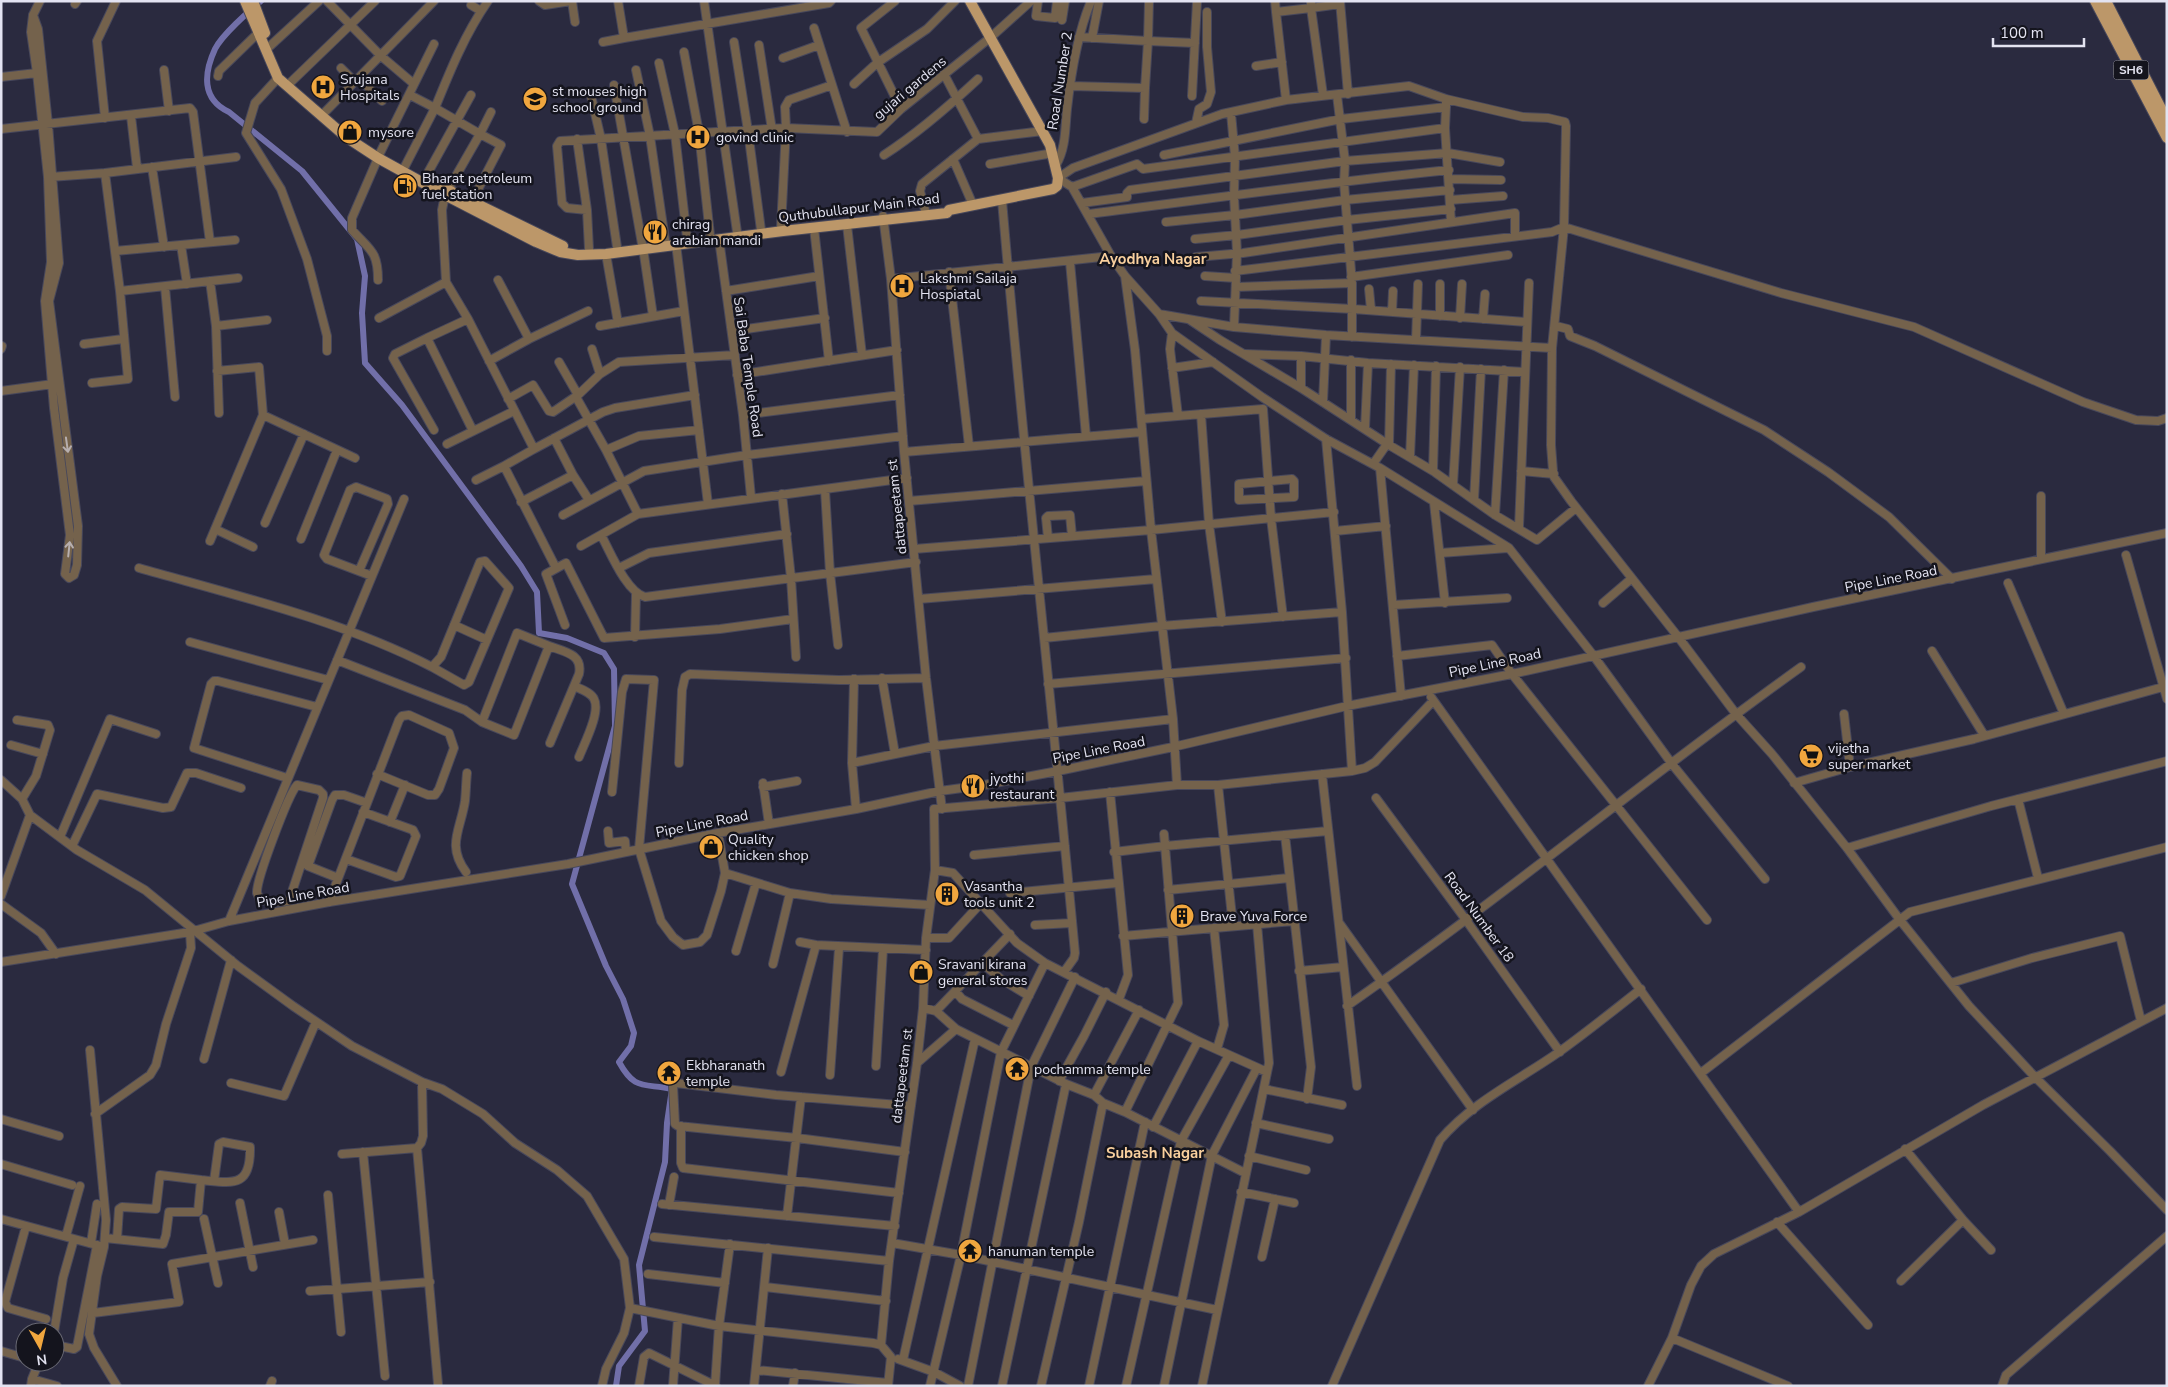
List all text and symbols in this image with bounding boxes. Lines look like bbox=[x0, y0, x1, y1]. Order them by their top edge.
scale bar bbox=[1993, 15, 2084, 47]
text: 100 m bbox=[2000, 23, 2044, 43]
street label: Road Number 2 bbox=[1043, 31, 1077, 131]
street label: gujari gardens bbox=[870, 52, 951, 124]
road number: SH6 bbox=[2114, 60, 2148, 80]
place label: Srujana Hospitals bbox=[340, 70, 400, 105]
hospital icon: Srujana Hospitals bbox=[310, 74, 336, 100]
place label: st mouses high school ground bbox=[552, 82, 647, 117]
school or university icon: st mouses high school ground bbox=[522, 86, 548, 112]
shop icon: mysore bbox=[337, 119, 363, 145]
place label: mysore bbox=[368, 123, 414, 142]
hospital icon: govind clinic bbox=[685, 124, 711, 150]
place label: govind clinic bbox=[716, 128, 794, 147]
place label: Bharat petroleum fuel station bbox=[422, 169, 532, 204]
fuel station icon: Bharat petroleum fuel station bbox=[392, 173, 418, 199]
street label: Quthubullapur Main Road bbox=[777, 189, 941, 227]
place label: chirag arabian mandi bbox=[672, 215, 761, 250]
restaurant icon: chirag arabian mandi bbox=[642, 219, 668, 245]
district label: Ayodhya Nagar bbox=[1099, 249, 1207, 269]
place label: Lakshmi Sailaja Hospiatal bbox=[920, 269, 1017, 304]
hospital icon: Lakshmi Sailaja Hospiatal bbox=[889, 273, 915, 299]
street label: Sai Baba Temple Road bbox=[729, 296, 767, 438]
one-way arrow bbox=[62, 436, 72, 452]
street label: dattapeetam st bbox=[883, 459, 911, 555]
one-way arrow bbox=[64, 541, 73, 557]
street label: Pipe Line Road bbox=[1843, 561, 1939, 597]
street label: Pipe Line Road bbox=[1447, 644, 1543, 682]
street label: Pipe Line Road bbox=[1051, 732, 1147, 768]
place label: vijetha super market bbox=[1828, 739, 1910, 774]
supermarket icon: vijetha super market bbox=[1798, 743, 1824, 769]
place label: jyothi restaurant bbox=[989, 769, 1055, 804]
restaurant icon: jyothi restaurant bbox=[960, 773, 986, 799]
street label: Pipe Line Road bbox=[654, 806, 750, 842]
place label: Quality chicken shop bbox=[728, 830, 809, 865]
shop icon: Quality chicken shop bbox=[698, 834, 724, 860]
street label: Road Number 18 bbox=[1440, 868, 1518, 966]
place label: Vasantha tools unit 2 bbox=[963, 877, 1035, 912]
street label: Pipe Line Road bbox=[255, 878, 351, 912]
building icon: Vasantha tools unit 2 bbox=[934, 881, 960, 907]
building icon: Brave Yuva Force bbox=[1169, 903, 1195, 929]
place label: Brave Yuva Force bbox=[1200, 907, 1307, 926]
place label: Sravani kirana general stores bbox=[938, 955, 1028, 990]
shop icon: Sravani kirana general stores bbox=[908, 959, 934, 985]
street label: dattapeetam st bbox=[887, 1028, 917, 1124]
place label: Ekbharanath temple bbox=[686, 1056, 765, 1091]
temple icon: pochamma temple bbox=[1004, 1056, 1030, 1082]
temple icon: Ekbharanath temple bbox=[656, 1060, 682, 1086]
place label: pochamma temple bbox=[1034, 1060, 1151, 1079]
district label: Subash Nagar bbox=[1106, 1143, 1204, 1163]
temple icon: hanuman temple bbox=[957, 1238, 983, 1264]
place label: hanuman temple bbox=[988, 1242, 1094, 1261]
north arrow bbox=[15, 1322, 65, 1372]
text: N bbox=[35, 1349, 48, 1370]

